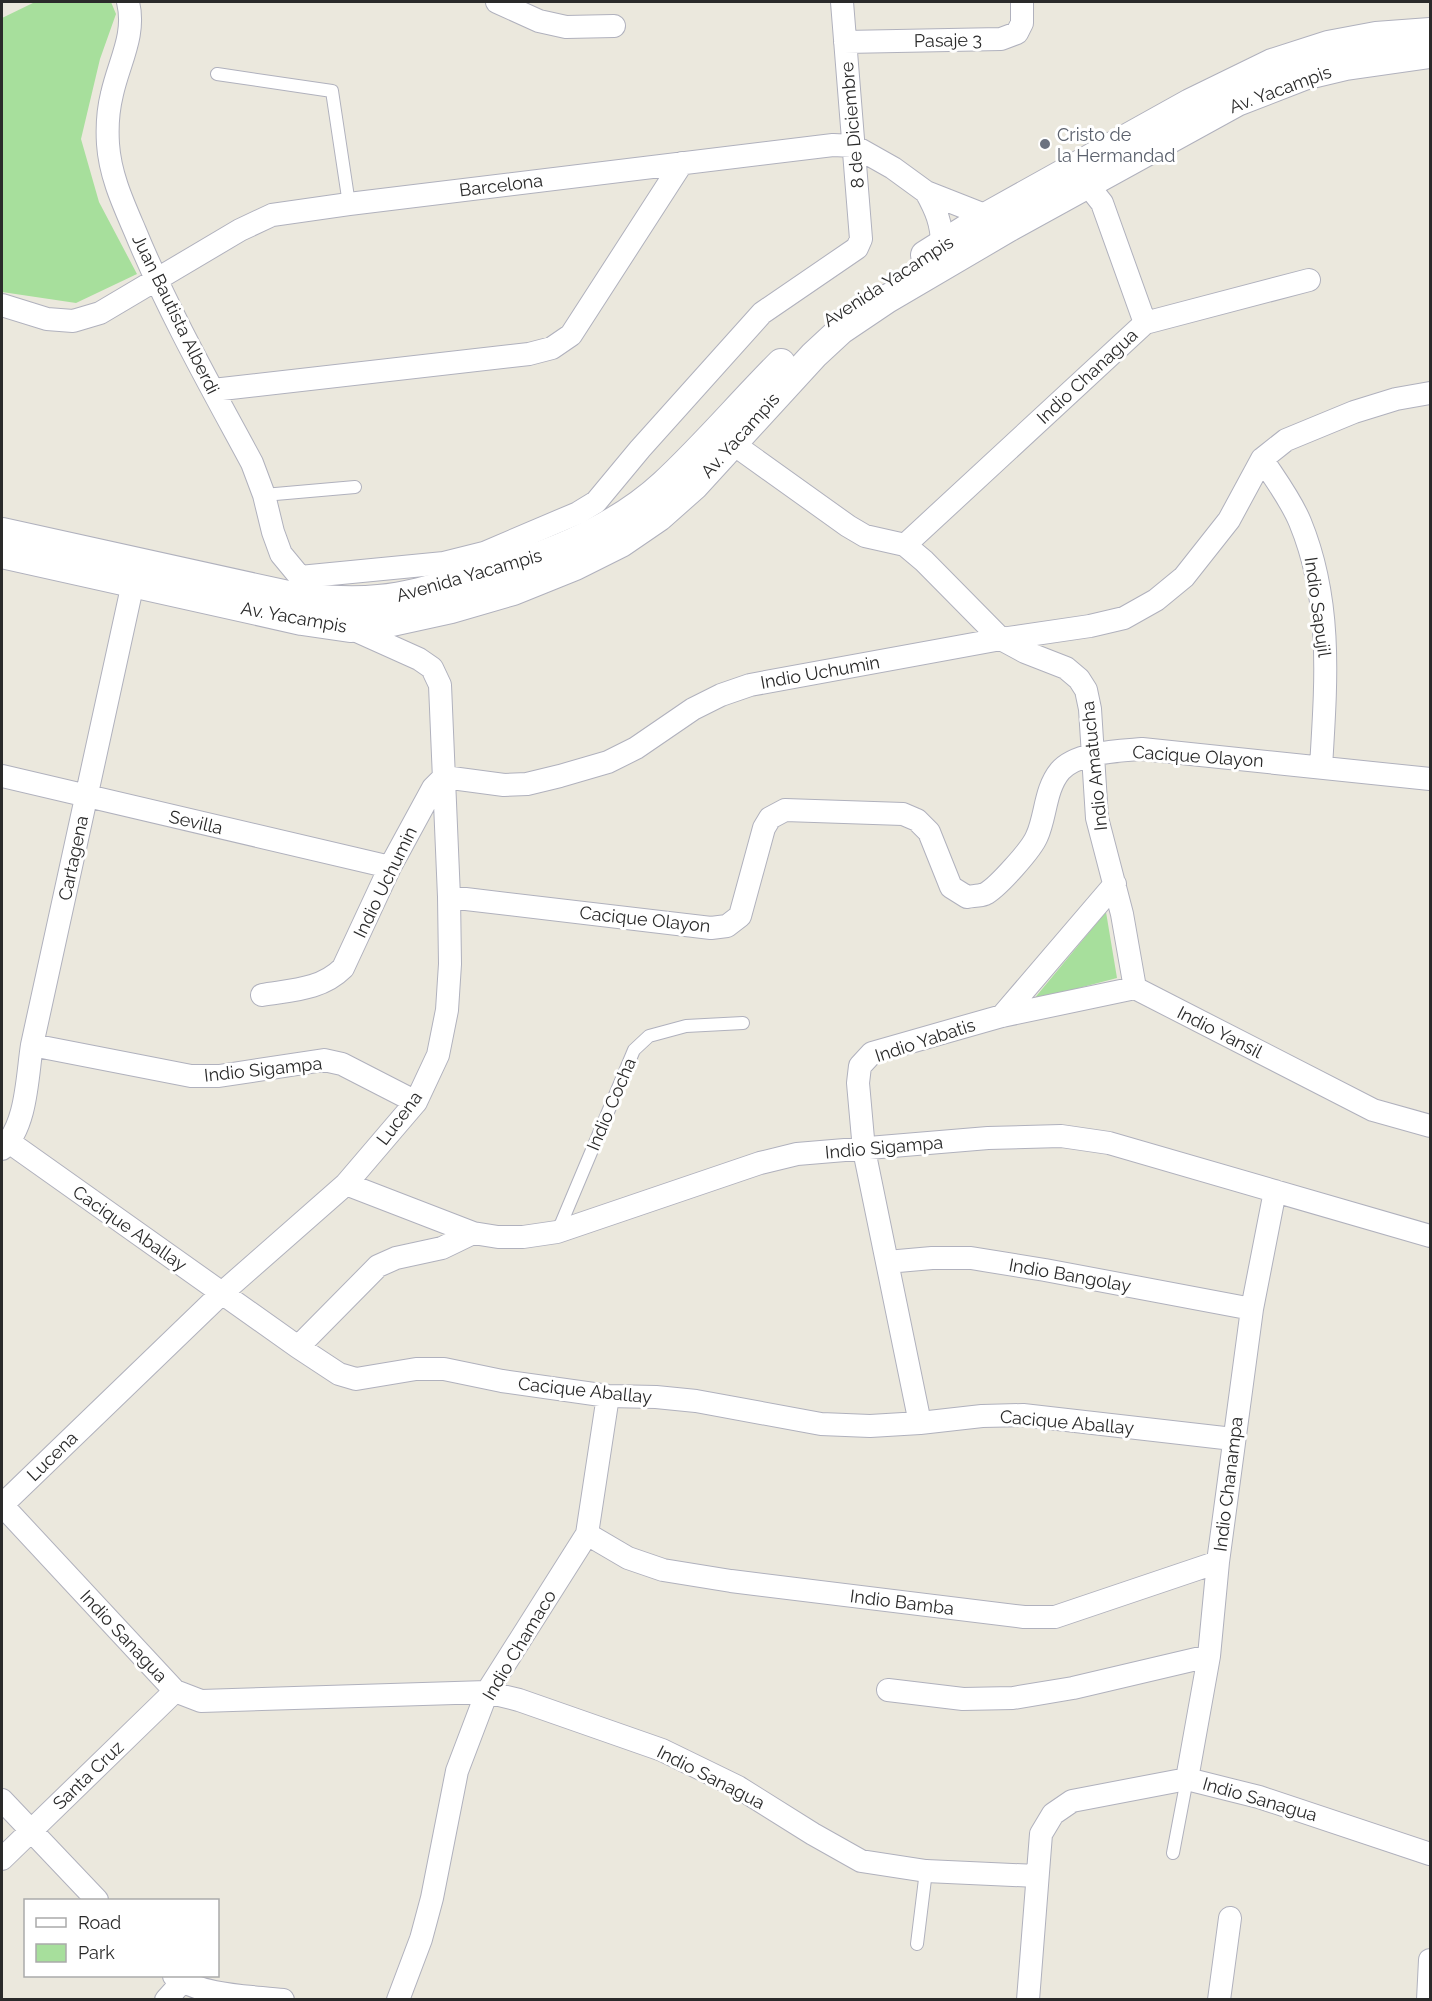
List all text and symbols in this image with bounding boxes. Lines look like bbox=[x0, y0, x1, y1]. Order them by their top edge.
street label: Pasaje 3 bbox=[914, 29, 982, 51]
street label: 8 de Diciembre bbox=[836, 60, 868, 189]
street label: Av. Yacampis bbox=[1226, 61, 1334, 117]
place label: Cristo de la Hermandad bbox=[1057, 124, 1175, 166]
marker: Cristo de la Hermandad bbox=[1038, 137, 1052, 151]
street label: Barcelona bbox=[458, 169, 544, 201]
street label: Juan Bautista Alberdi bbox=[128, 231, 224, 397]
street label: Avenida Yacampis bbox=[819, 231, 957, 331]
street label: Indio Chanagua bbox=[1032, 324, 1142, 428]
street label: Av. Yacampis bbox=[696, 388, 784, 482]
street label: Avenida Yacampis bbox=[394, 544, 545, 606]
street label: Indio Sapujil bbox=[1301, 556, 1335, 658]
street label: Av. Yacampis bbox=[239, 597, 349, 637]
street label: Indio Uchumin bbox=[759, 651, 881, 693]
street label: Indio Amatucha bbox=[1077, 700, 1111, 832]
street label: Cacique Olayon bbox=[1132, 741, 1264, 771]
street label: Sevilla bbox=[167, 806, 225, 838]
street label: Cartagena bbox=[54, 814, 92, 902]
street label: Indio Uchumin bbox=[349, 823, 421, 941]
street label: Cacique Olayon bbox=[579, 902, 711, 936]
street label: Indio Yansil bbox=[1174, 1002, 1266, 1062]
street label: Indio Yabatis bbox=[872, 1014, 978, 1066]
street label: Indio Sigampa bbox=[203, 1052, 323, 1086]
street label: Indio Cocha bbox=[582, 1055, 640, 1153]
street label: Lucena bbox=[372, 1087, 426, 1149]
street label: Indio Sigampa bbox=[824, 1131, 944, 1163]
street label: Cacique Aballay bbox=[69, 1181, 191, 1275]
street label: Indio Bangolay bbox=[1007, 1254, 1133, 1296]
street label: Cacique Aballay bbox=[517, 1373, 653, 1407]
street label: Cacique Aballay bbox=[999, 1406, 1135, 1438]
street label: Indio Chanampa bbox=[1209, 1415, 1247, 1553]
street label: Lucena bbox=[22, 1427, 82, 1485]
street label: Indio Bamba bbox=[849, 1585, 955, 1619]
street label: Indio Sanagua bbox=[76, 1586, 172, 1686]
street label: Indio Chamaco bbox=[478, 1586, 560, 1704]
street label: Santa Cruz bbox=[48, 1736, 128, 1814]
street label: Indio Sanagua bbox=[654, 1741, 768, 1813]
street label: Indio Sanagua bbox=[1200, 1773, 1320, 1825]
legend bbox=[24, 1899, 219, 1977]
text: Road bbox=[78, 1912, 121, 1933]
text: Park bbox=[78, 1942, 115, 1963]

